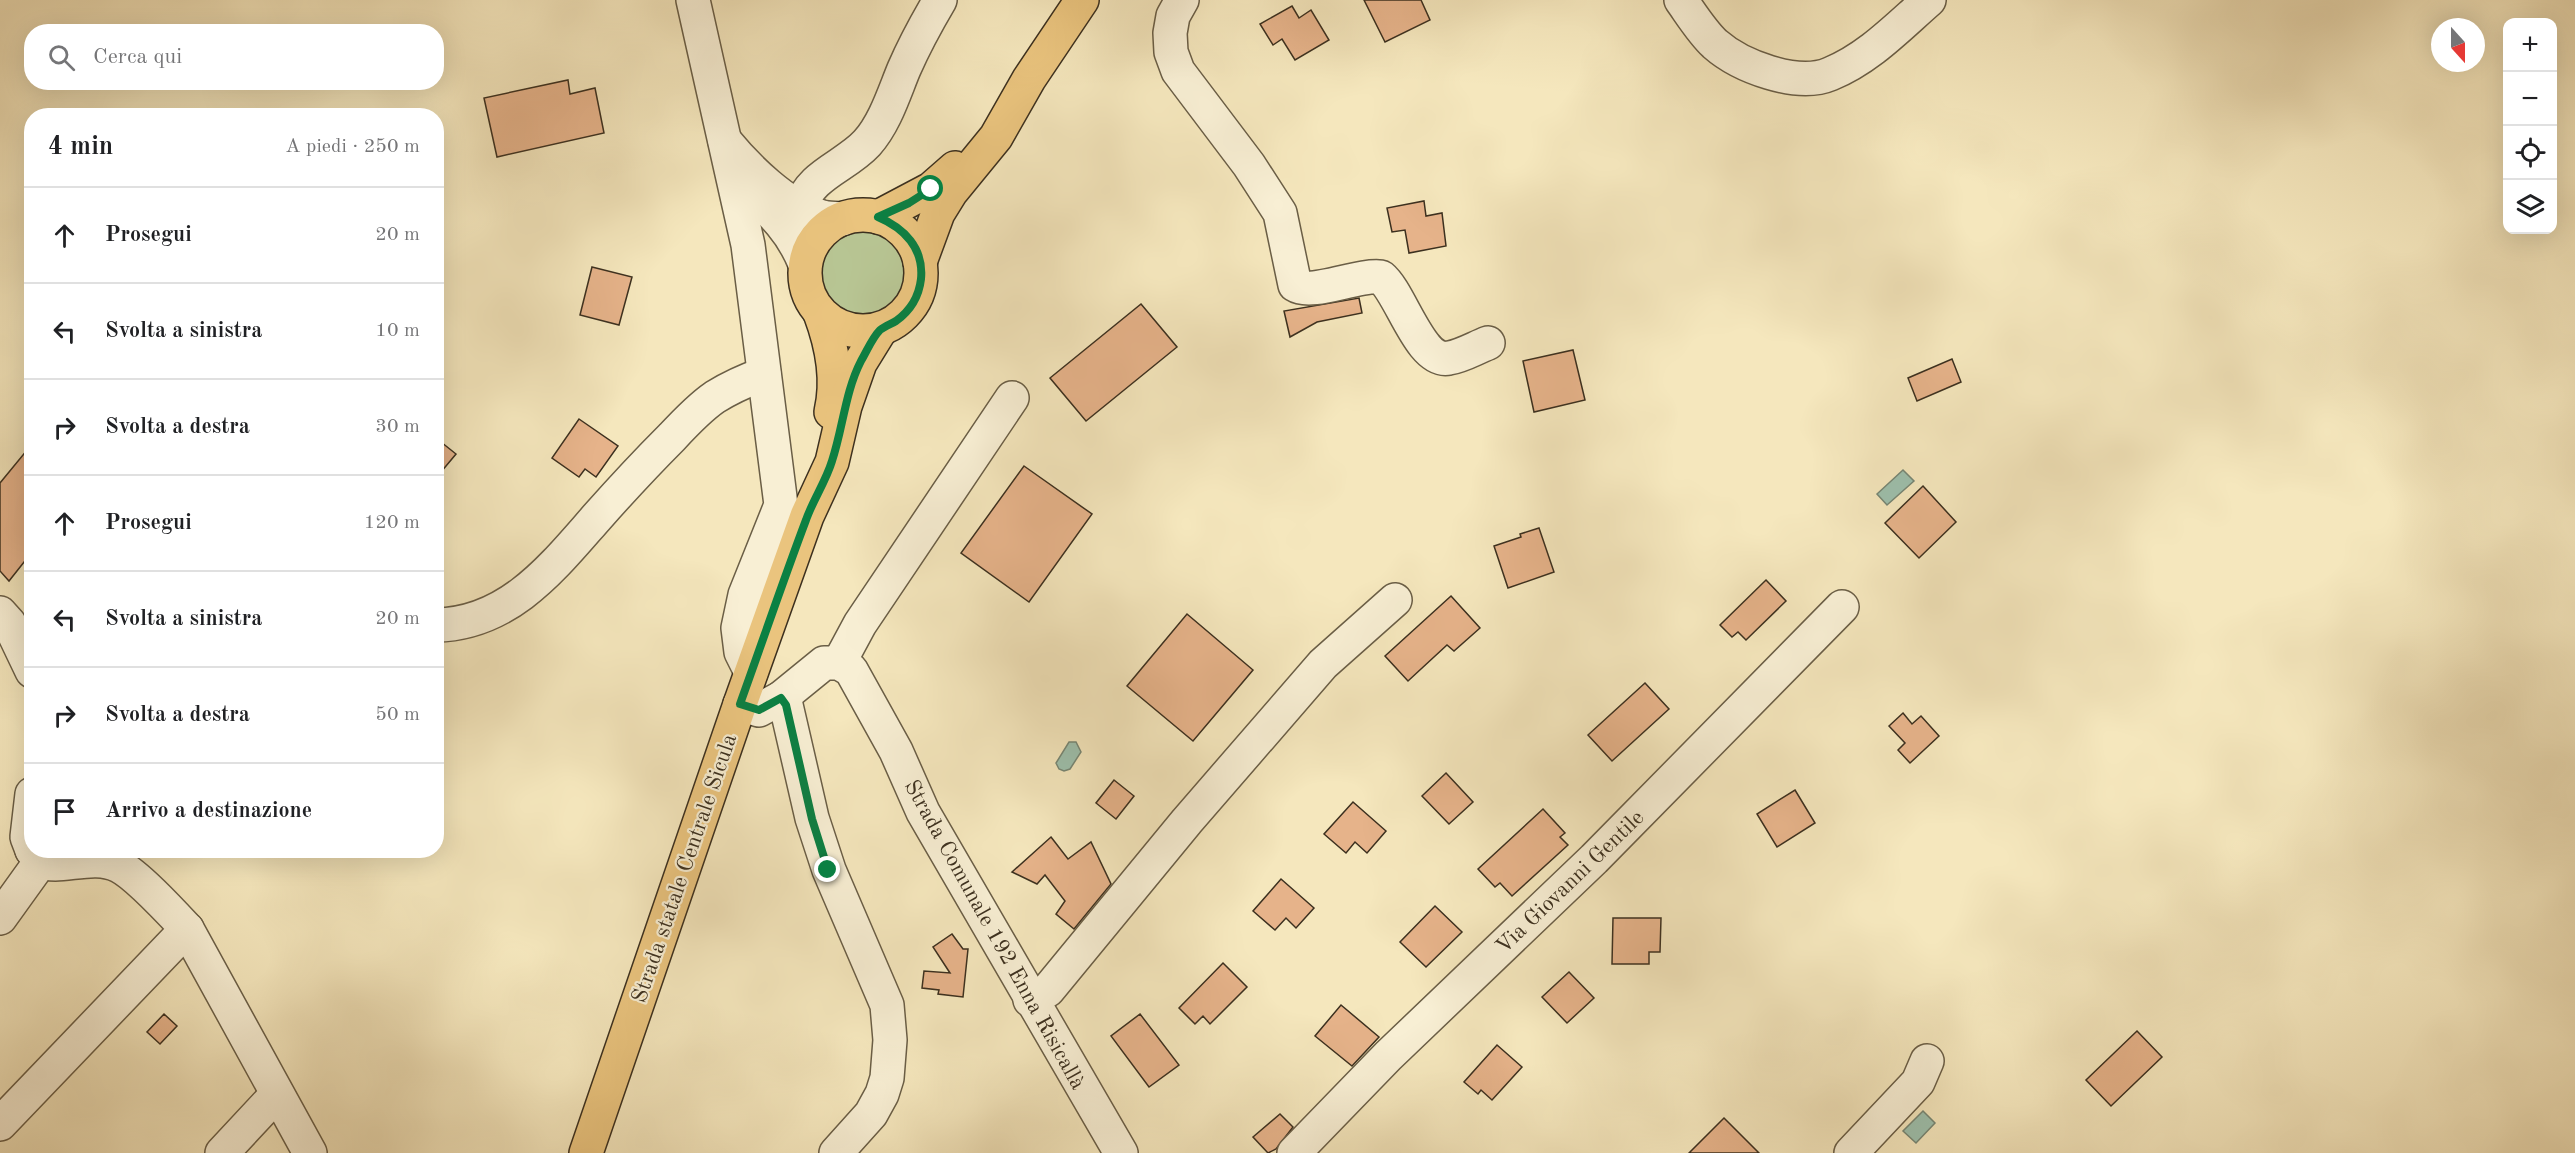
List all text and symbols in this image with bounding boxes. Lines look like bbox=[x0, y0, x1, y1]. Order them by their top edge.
north arrow bbox=[2431, 18, 2485, 72]
map controls bbox=[2503, 18, 2557, 234]
button: + bbox=[2503, 18, 2557, 72]
search box bbox=[24, 24, 444, 90]
icon: search bbox=[45, 41, 78, 74]
text: Cerca qui bbox=[93, 46, 182, 68]
button: − bbox=[2503, 72, 2557, 126]
button: locate bbox=[2503, 126, 2557, 180]
text: 4 min bbox=[48, 134, 113, 160]
text: A piedi · 250 m bbox=[285, 137, 420, 157]
route start bbox=[917, 175, 943, 201]
button: layers bbox=[2503, 180, 2557, 234]
icon: ahead bbox=[48, 219, 81, 252]
text: Prosegui bbox=[105, 224, 192, 246]
text: 20 m bbox=[375, 225, 420, 245]
icon: left bbox=[48, 315, 81, 348]
text: Svolta a sinistra bbox=[105, 320, 263, 342]
text: 10 m bbox=[375, 321, 420, 341]
icon: right bbox=[48, 411, 81, 444]
text: Svolta a destra bbox=[105, 416, 250, 438]
text: 30 m bbox=[375, 417, 420, 437]
icon: ahead bbox=[48, 507, 81, 540]
text: Prosegui bbox=[105, 512, 192, 534]
text: 120 m bbox=[364, 513, 420, 533]
icon: left bbox=[48, 603, 81, 636]
text: Svolta a sinistra bbox=[105, 608, 263, 630]
text: 20 m bbox=[375, 609, 420, 629]
icon: right bbox=[48, 699, 81, 732]
text: Svolta a destra bbox=[105, 704, 250, 726]
text: 50 m bbox=[375, 705, 420, 725]
street label: Strada statale Centrale Sicula bbox=[628, 731, 741, 1006]
street label: Strada Comunale 192 Enna Risicallà bbox=[900, 776, 1089, 1094]
icon: arrive bbox=[48, 795, 81, 828]
text: Arrivo a destinazione bbox=[105, 800, 312, 822]
street label: Via Giovanni Gentile bbox=[1492, 806, 1649, 958]
route end bbox=[814, 856, 840, 882]

